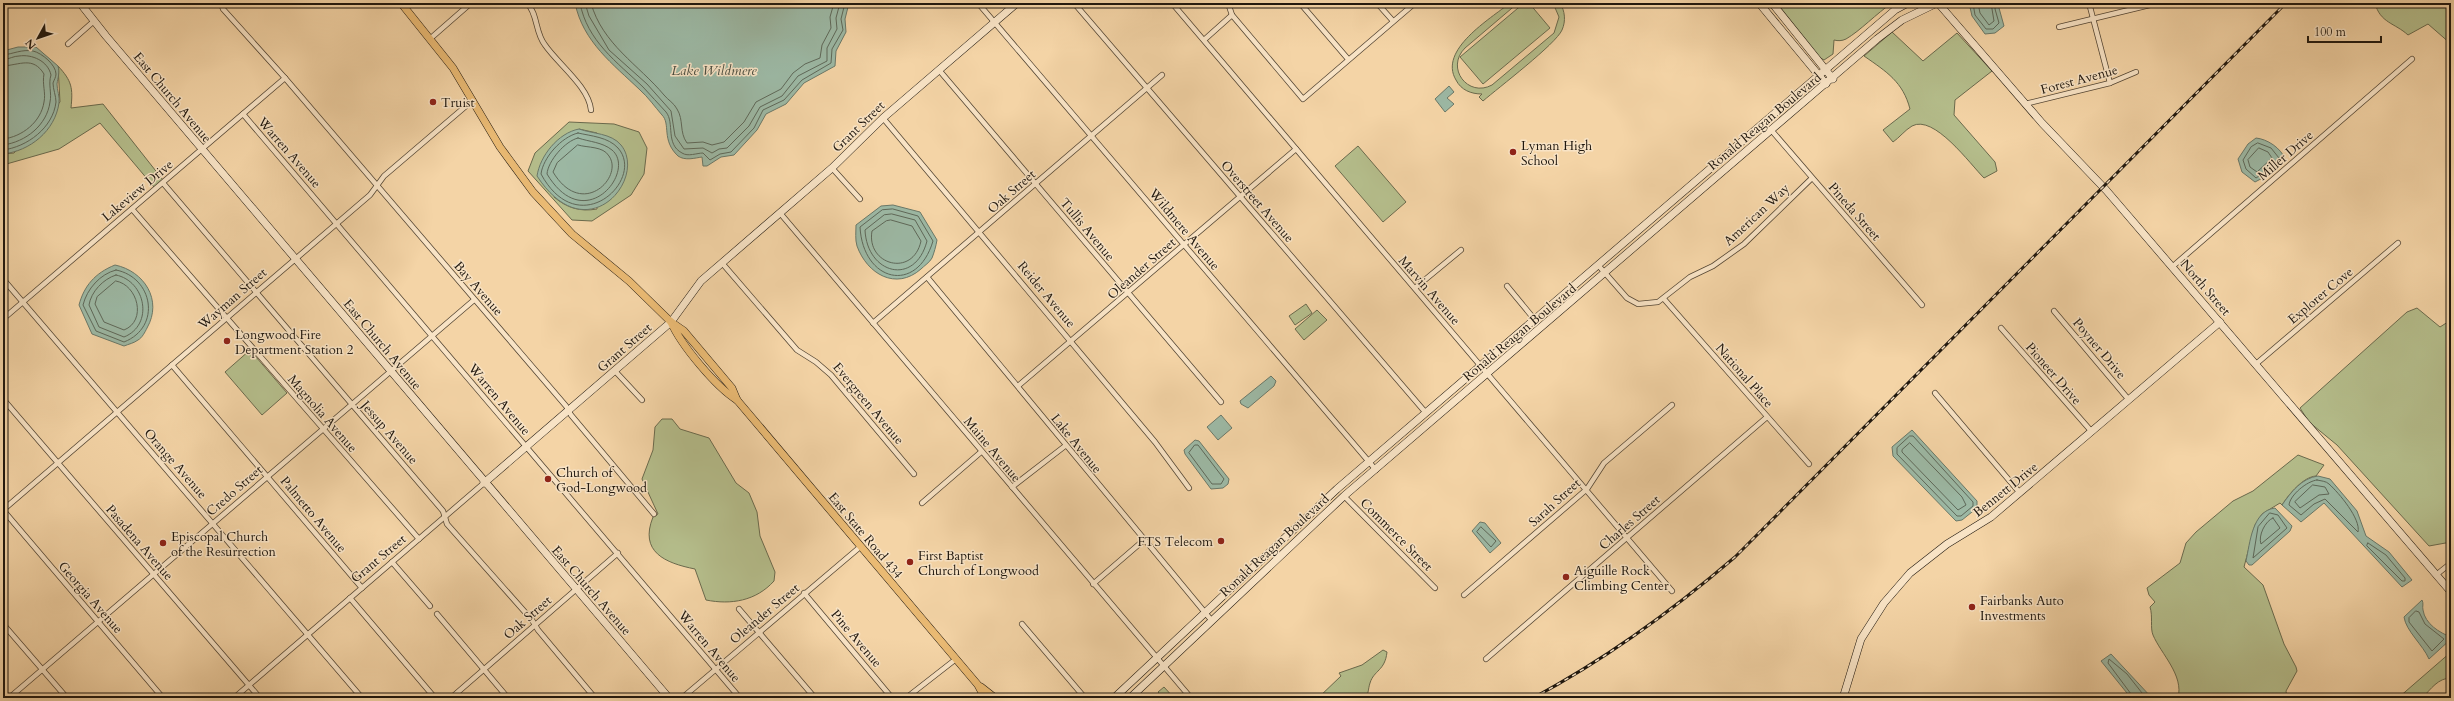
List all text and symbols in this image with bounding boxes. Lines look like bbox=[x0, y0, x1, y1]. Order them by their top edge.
north arrow bbox=[18, 18, 58, 58]
scale bar bbox=[2308, 18, 2381, 44]
text: 100 m bbox=[2314, 24, 2347, 40]
text: N bbox=[22, 35, 40, 53]
street label: East Church Avenue bbox=[129, 48, 216, 147]
water label: Lake Wildmere bbox=[671, 61, 757, 80]
street label: Forest Avenue bbox=[2039, 61, 2120, 99]
street label: Ronald Reagan Boulevard bbox=[1704, 69, 1825, 175]
place label: Truist bbox=[441, 94, 475, 112]
marker: Truist bbox=[428, 97, 438, 107]
street label: Grant Street bbox=[828, 97, 889, 156]
street label: Warren Avenue bbox=[253, 113, 325, 192]
street label: Miller Drive bbox=[2254, 127, 2317, 185]
place label: Lyman High School bbox=[1521, 137, 1592, 170]
marker: Lyman High School bbox=[1508, 147, 1518, 157]
street label: Lakeview Drive bbox=[98, 156, 177, 226]
street label: Overstreet Avenue bbox=[1217, 157, 1298, 247]
street label: Oak Street bbox=[984, 166, 1040, 218]
street label: American Way bbox=[1720, 179, 1794, 250]
street label: Pineda Street bbox=[1824, 179, 1885, 245]
street label: Wildmere Avenue bbox=[1144, 184, 1224, 274]
street label: Tullis Avenue bbox=[1056, 194, 1119, 265]
street label: Oleander Street bbox=[1103, 234, 1180, 304]
street label: Marvin Avenue bbox=[1394, 252, 1464, 329]
street label: North Street bbox=[2176, 256, 2235, 320]
street label: Bay Avenue bbox=[449, 257, 507, 320]
street label: Reider Avenue bbox=[1013, 258, 1079, 332]
street label: Explorer Cove bbox=[2284, 263, 2357, 328]
street label: Wayman Street bbox=[194, 264, 271, 334]
street label: Ronald Reagan Boulevard bbox=[1459, 280, 1580, 386]
street label: East Church Avenue bbox=[339, 295, 426, 394]
street label: Poyner Drive bbox=[2068, 314, 2130, 383]
street label: Grant Street bbox=[593, 319, 656, 376]
place label: Longwood Fire Department Station 2 bbox=[235, 326, 354, 359]
marker: Longwood Fire Department Station 2 bbox=[222, 336, 232, 346]
street label: Pioneer Drive bbox=[2021, 339, 2085, 409]
street label: National Place bbox=[1711, 340, 1777, 412]
street label: Warren Avenue bbox=[463, 359, 535, 439]
street label: Evergreen Avenue bbox=[829, 359, 908, 449]
street label: Magnolia Avenue bbox=[283, 371, 361, 457]
street label: Jessup Avenue bbox=[355, 396, 422, 468]
street label: Lake Avenue bbox=[1047, 410, 1106, 477]
street label: Maine Avenue bbox=[959, 413, 1025, 486]
street label: Orange Avenue bbox=[140, 425, 211, 503]
street label: Bennett Drive bbox=[1969, 458, 2042, 521]
street label: Credo Street bbox=[203, 461, 267, 520]
place label: Church of God-Longwood bbox=[556, 464, 647, 497]
street label: Palmetto Avenue bbox=[276, 473, 351, 557]
marker: Church of God-Longwood bbox=[543, 474, 553, 484]
street label: Sarah Street bbox=[1525, 475, 1585, 531]
street label: East State Road 434 bbox=[824, 489, 907, 583]
street label: Ronald Reagan Boulevard bbox=[1216, 490, 1333, 601]
street label: Charles Street bbox=[1595, 491, 1664, 554]
street label: Commerce Street bbox=[1356, 494, 1437, 575]
street label: Pasadena Avenue bbox=[101, 501, 177, 584]
place label: Episcopal Church of the Resurrection bbox=[171, 528, 277, 561]
street label: Grant Street bbox=[347, 530, 410, 587]
place label: FTS Telecom bbox=[1137, 533, 1213, 551]
marker: FTS Telecom bbox=[1216, 536, 1226, 546]
marker: Episcopal Church of the Resurrection bbox=[158, 538, 168, 548]
street label: East Church Avenue bbox=[547, 542, 635, 639]
place label: First Baptist Church of Longwood bbox=[918, 547, 1039, 580]
marker: First Baptist Church of Longwood bbox=[905, 557, 915, 567]
street label: Georgia Avenue bbox=[54, 558, 127, 638]
place label: Aiguille Rock Climbing Center bbox=[1574, 562, 1669, 595]
marker: Aiguille Rock Climbing Center bbox=[1561, 572, 1571, 582]
street label: Oleander Street bbox=[726, 579, 803, 648]
street label: Oak Street bbox=[500, 592, 556, 644]
place label: Fairbanks Auto Investments bbox=[1980, 592, 2064, 625]
marker: Fairbanks Auto Investments bbox=[1967, 602, 1977, 612]
street label: Warren Avenue bbox=[673, 606, 745, 686]
street label: Pine Avenue bbox=[827, 606, 886, 671]

